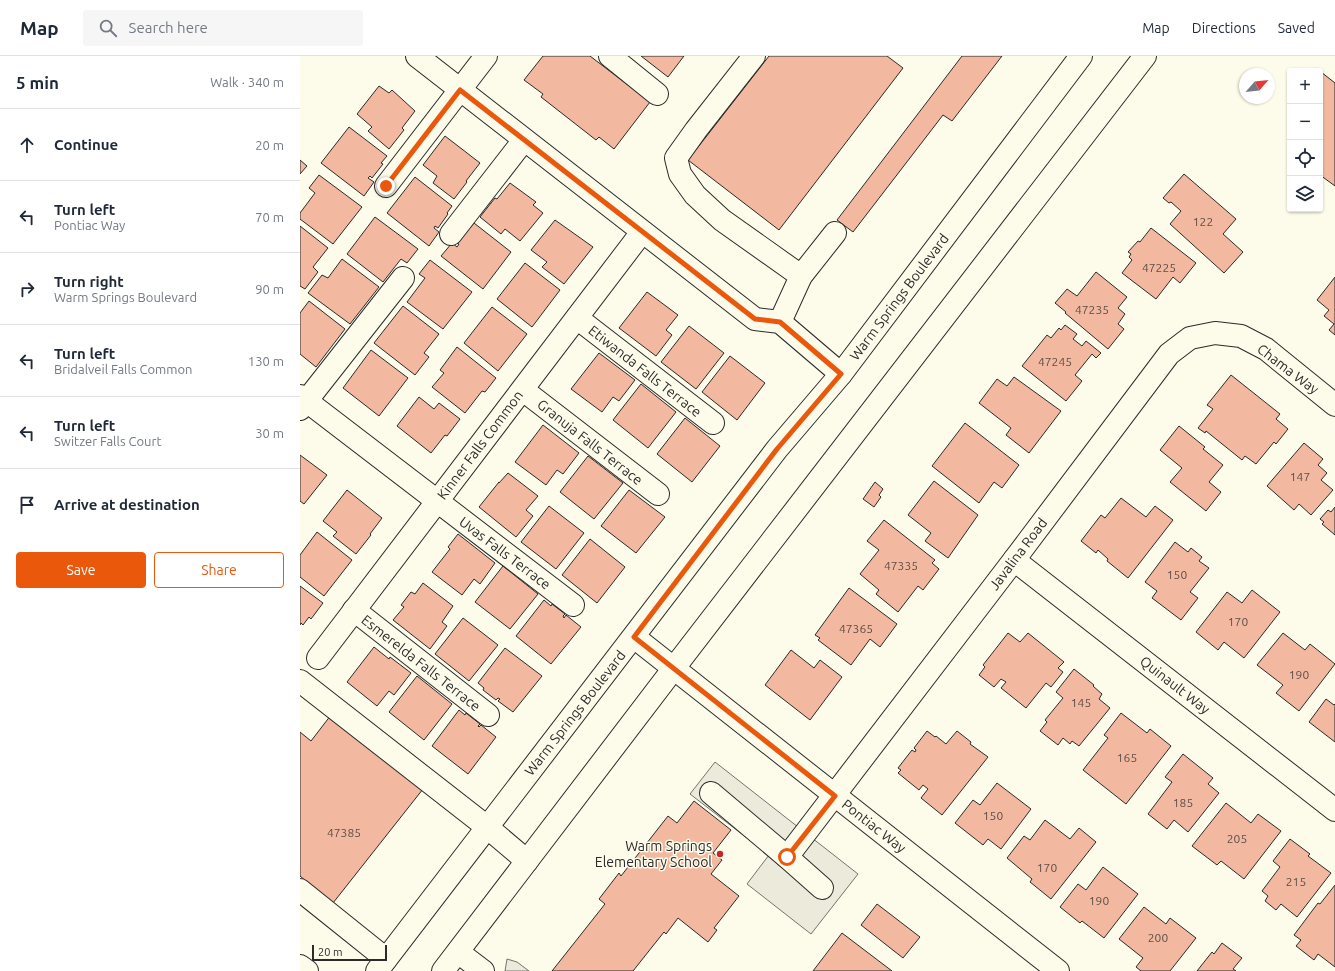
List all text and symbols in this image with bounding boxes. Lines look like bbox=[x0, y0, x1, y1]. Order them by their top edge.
search box bbox=[83, 10, 363, 46]
text: Map bbox=[20, 17, 59, 39]
icon: search bbox=[97, 17, 119, 39]
text: Search here bbox=[129, 19, 208, 36]
text: Map bbox=[1142, 20, 1170, 36]
text: Directions bbox=[1192, 20, 1256, 36]
text: Saved bbox=[1278, 20, 1315, 36]
north arrow bbox=[1239, 68, 1275, 104]
map controls bbox=[1287, 68, 1323, 212]
button: + bbox=[1287, 68, 1323, 104]
text: 5 min bbox=[16, 73, 59, 92]
text: Walk · 340 m bbox=[210, 75, 284, 89]
button: − bbox=[1287, 104, 1323, 140]
icon: ahead bbox=[16, 134, 38, 156]
text: Continue bbox=[54, 136, 118, 153]
text: 20 m bbox=[255, 138, 284, 152]
button: locate bbox=[1287, 140, 1323, 176]
button: layers bbox=[1287, 176, 1323, 212]
route end bbox=[377, 177, 395, 195]
text: Turn left bbox=[54, 201, 115, 218]
icon: left bbox=[16, 206, 38, 228]
text: 70 m bbox=[255, 210, 284, 224]
house number: 122 bbox=[1193, 215, 1213, 228]
text: Pontiac Way bbox=[54, 218, 125, 232]
street label: Warm Springs Boulevard bbox=[846, 231, 952, 363]
house number: 47225 bbox=[1142, 261, 1176, 274]
text: Turn right bbox=[54, 273, 124, 290]
icon: right bbox=[16, 278, 38, 300]
text: 90 m bbox=[255, 282, 284, 296]
text: Warm Springs Boulevard bbox=[54, 290, 197, 304]
house number: 47235 bbox=[1075, 303, 1109, 316]
street label: Etiwanda Falls Terrace bbox=[585, 322, 705, 420]
street label: Chama Way bbox=[1254, 341, 1322, 397]
text: Turn left bbox=[54, 345, 115, 362]
icon: left bbox=[16, 350, 38, 372]
text: 130 m bbox=[248, 354, 284, 368]
house number: 47245 bbox=[1038, 355, 1072, 368]
text: Bridalveil Falls Common bbox=[54, 362, 193, 376]
street label: Kinner Falls Common bbox=[434, 387, 526, 503]
street label: Granuja Falls Terrace bbox=[534, 396, 646, 488]
text: Turn left bbox=[54, 417, 115, 434]
icon: left bbox=[16, 422, 38, 444]
text: 30 m bbox=[255, 426, 284, 440]
text: Switzer Falls Court bbox=[54, 434, 162, 448]
house number: 147 bbox=[1290, 470, 1310, 483]
icon: arrive bbox=[16, 494, 38, 516]
text: Arrive at destination bbox=[54, 496, 200, 513]
street label: Uvas Falls Terrace bbox=[456, 513, 554, 593]
street label: Javalina Road bbox=[986, 515, 1050, 593]
button: Save bbox=[16, 552, 146, 588]
button: Share bbox=[154, 552, 284, 588]
house number: 47335 bbox=[884, 559, 918, 572]
house number: 150 bbox=[1167, 568, 1187, 581]
street label: Esmerelda Falls Terrace bbox=[358, 612, 484, 714]
house number: 170 bbox=[1228, 615, 1248, 628]
house number: 47365 bbox=[839, 622, 873, 635]
street label: Warm Springs Boulevard bbox=[521, 647, 629, 779]
street label: Quinault Way bbox=[1137, 653, 1213, 717]
house number: 190 bbox=[1289, 668, 1309, 681]
house number: 145 bbox=[1071, 696, 1091, 709]
house number: 165 bbox=[1117, 751, 1137, 764]
street label: Pontiac Way bbox=[839, 796, 909, 856]
house number: 185 bbox=[1173, 796, 1193, 809]
house number: 150 bbox=[983, 809, 1003, 822]
house number: 47385 bbox=[327, 826, 361, 839]
house number: 205 bbox=[1227, 832, 1247, 845]
place label: Warm Springs Elementary School bbox=[595, 838, 712, 870]
route start bbox=[778, 848, 796, 866]
marker: Warm Springs Elementary School bbox=[715, 849, 725, 859]
house number: 170 bbox=[1037, 861, 1057, 874]
house number: 215 bbox=[1286, 875, 1306, 888]
house number: 190 bbox=[1089, 894, 1109, 907]
house number: 200 bbox=[1148, 931, 1168, 944]
scale bar bbox=[312, 943, 387, 962]
text: 20 m bbox=[318, 946, 342, 958]

